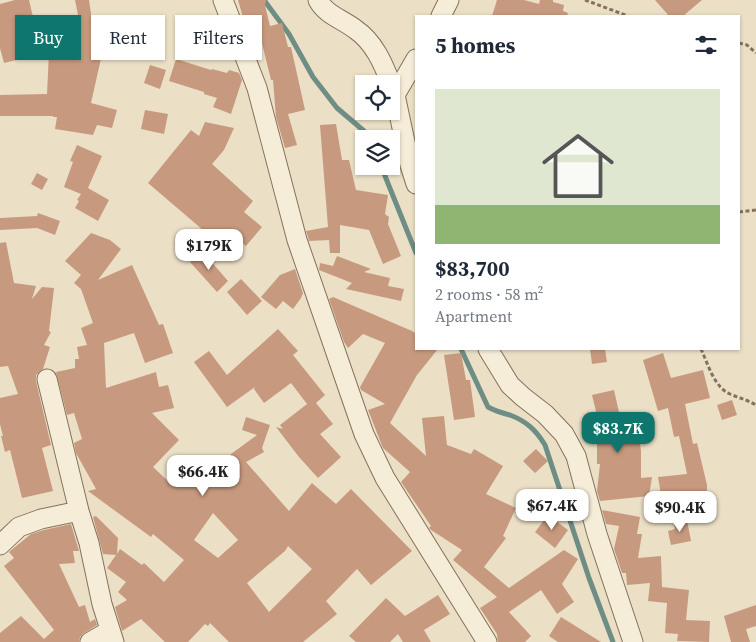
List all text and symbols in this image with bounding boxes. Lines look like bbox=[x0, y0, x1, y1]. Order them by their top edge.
chip: Buy bbox=[15, 15, 81, 60]
chip: Rent bbox=[91, 15, 165, 60]
chip: Filters bbox=[175, 15, 262, 60]
text: 5 homes bbox=[435, 31, 515, 60]
icon: filters bbox=[692, 31, 720, 59]
map controls bbox=[355, 75, 400, 175]
button: locate bbox=[355, 75, 400, 120]
icon: home bbox=[533, 121, 623, 211]
button: layers bbox=[355, 130, 400, 175]
pin: $179K bbox=[174, 228, 244, 271]
text: $179K bbox=[186, 234, 232, 256]
text: $83,700 bbox=[435, 254, 510, 283]
text: 2 rooms · 58 m² bbox=[435, 283, 543, 305]
text: Apartment bbox=[435, 305, 512, 327]
pin: $83.7K bbox=[577, 412, 659, 454]
text: $83.7K bbox=[593, 417, 643, 439]
pin: $66.4K bbox=[162, 454, 244, 497]
text: $66.4K bbox=[178, 460, 228, 482]
pin: $67.4K bbox=[511, 488, 593, 531]
pin: $90.4K bbox=[639, 490, 721, 533]
text: $67.4K bbox=[527, 494, 577, 516]
text: $90.4K bbox=[655, 496, 705, 518]

